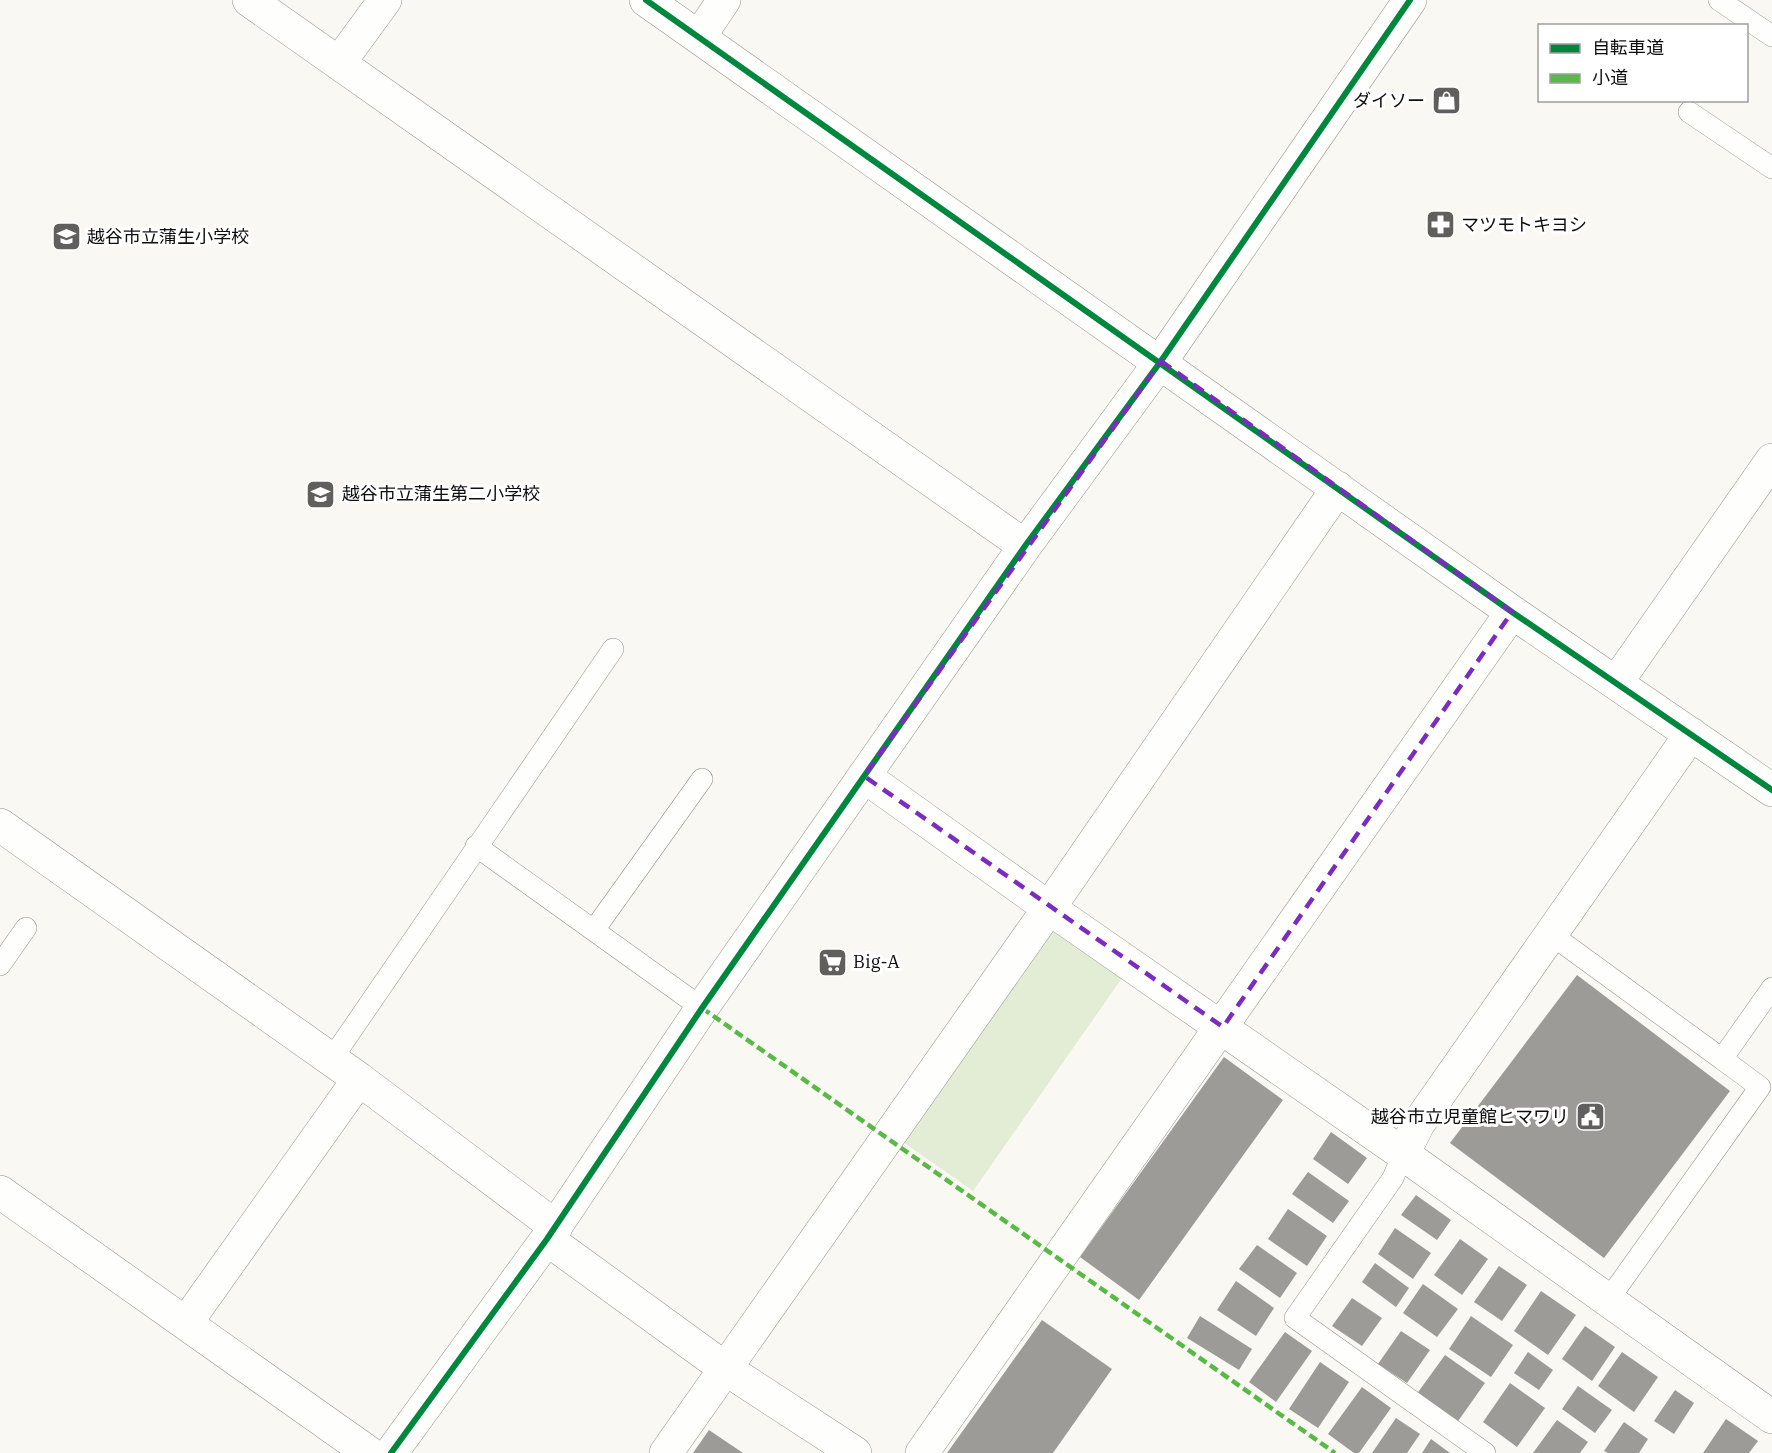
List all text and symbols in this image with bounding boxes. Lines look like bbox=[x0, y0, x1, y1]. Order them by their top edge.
legend bbox=[1538, 24, 1748, 102]
text: 自転車道 bbox=[1592, 36, 1664, 59]
text: 小道 bbox=[1592, 66, 1628, 89]
shop icon: ダイソー bbox=[1430, 85, 1462, 117]
place label: ダイソー bbox=[1353, 89, 1425, 112]
pharmacy icon: マツモトキヨシ bbox=[1424, 209, 1456, 241]
place label: マツモトキヨシ bbox=[1461, 213, 1587, 236]
school or university icon: 越谷市立蒲生小学校 bbox=[50, 221, 82, 253]
place label: 越谷市立蒲生小学校 bbox=[87, 225, 249, 248]
school or university icon: 越谷市立蒲生第二小学校 bbox=[305, 478, 337, 510]
place label: 越谷市立蒲生第二小学校 bbox=[342, 482, 540, 505]
supermarket icon: Big-A bbox=[816, 946, 848, 978]
place label: Big-A bbox=[853, 950, 900, 973]
public building icon: 越谷市立児童館ヒマワリ bbox=[1574, 1101, 1606, 1133]
place label: 越谷市立児童館ヒマワリ bbox=[1371, 1105, 1569, 1128]

